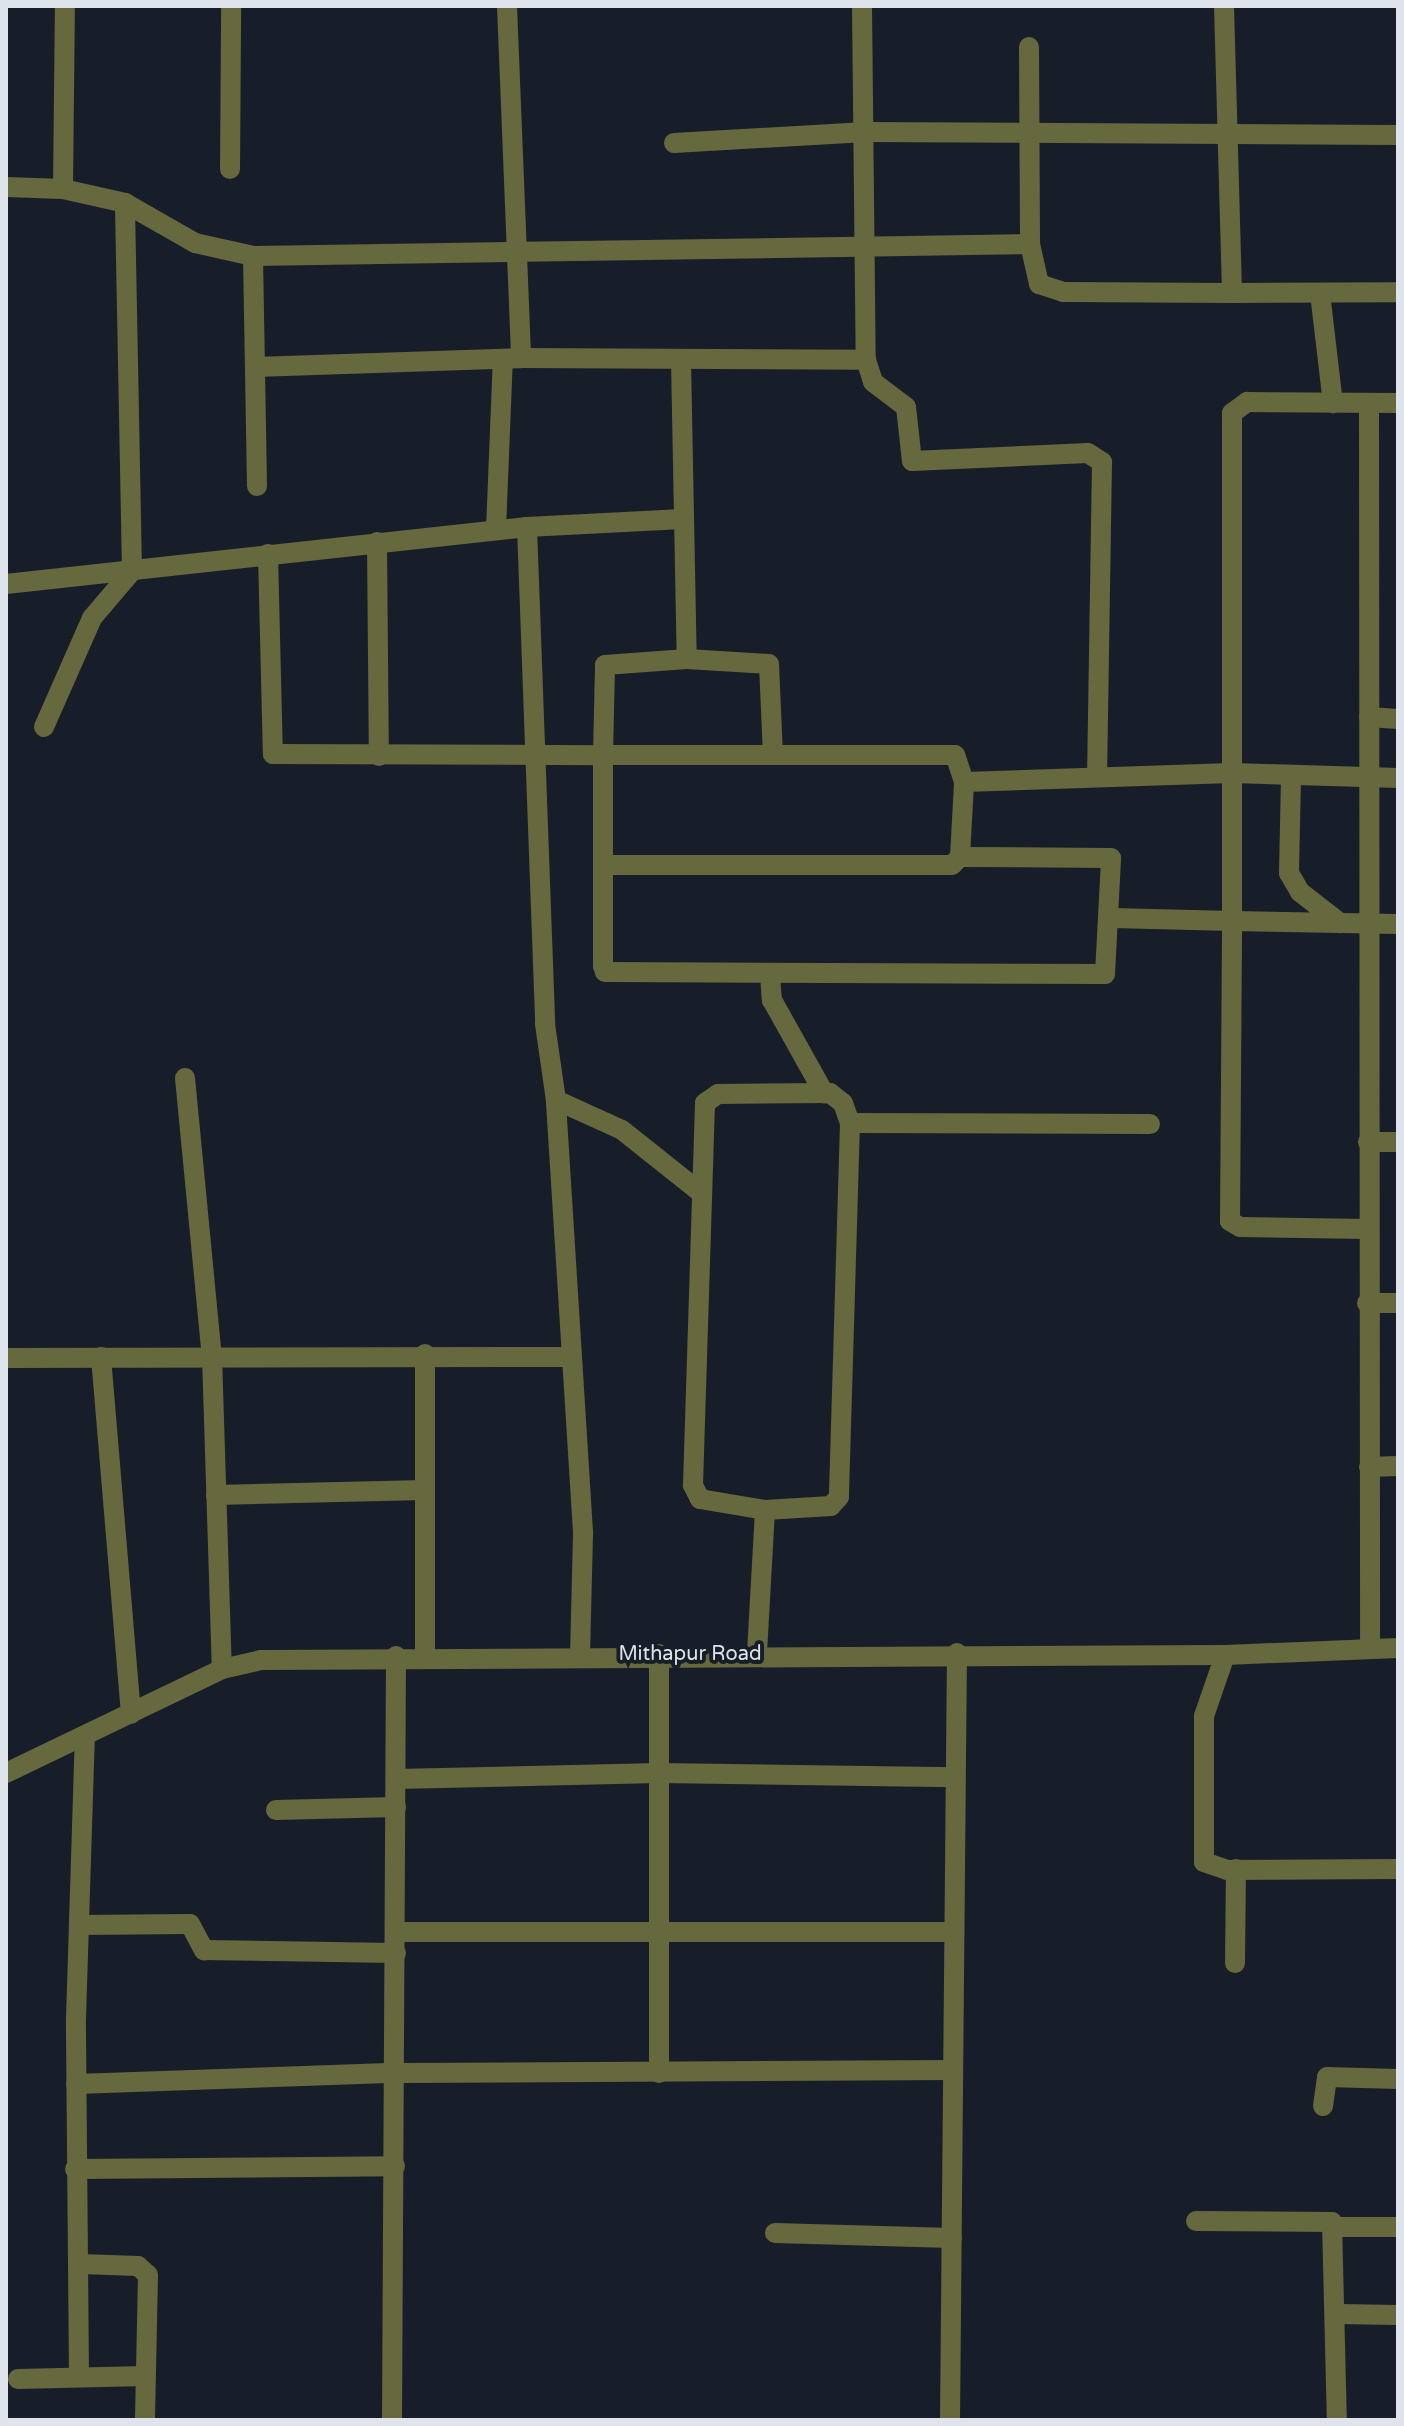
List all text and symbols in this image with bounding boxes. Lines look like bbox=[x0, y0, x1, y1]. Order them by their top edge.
street label: Mithapur Road bbox=[618, 1642, 762, 1666]

